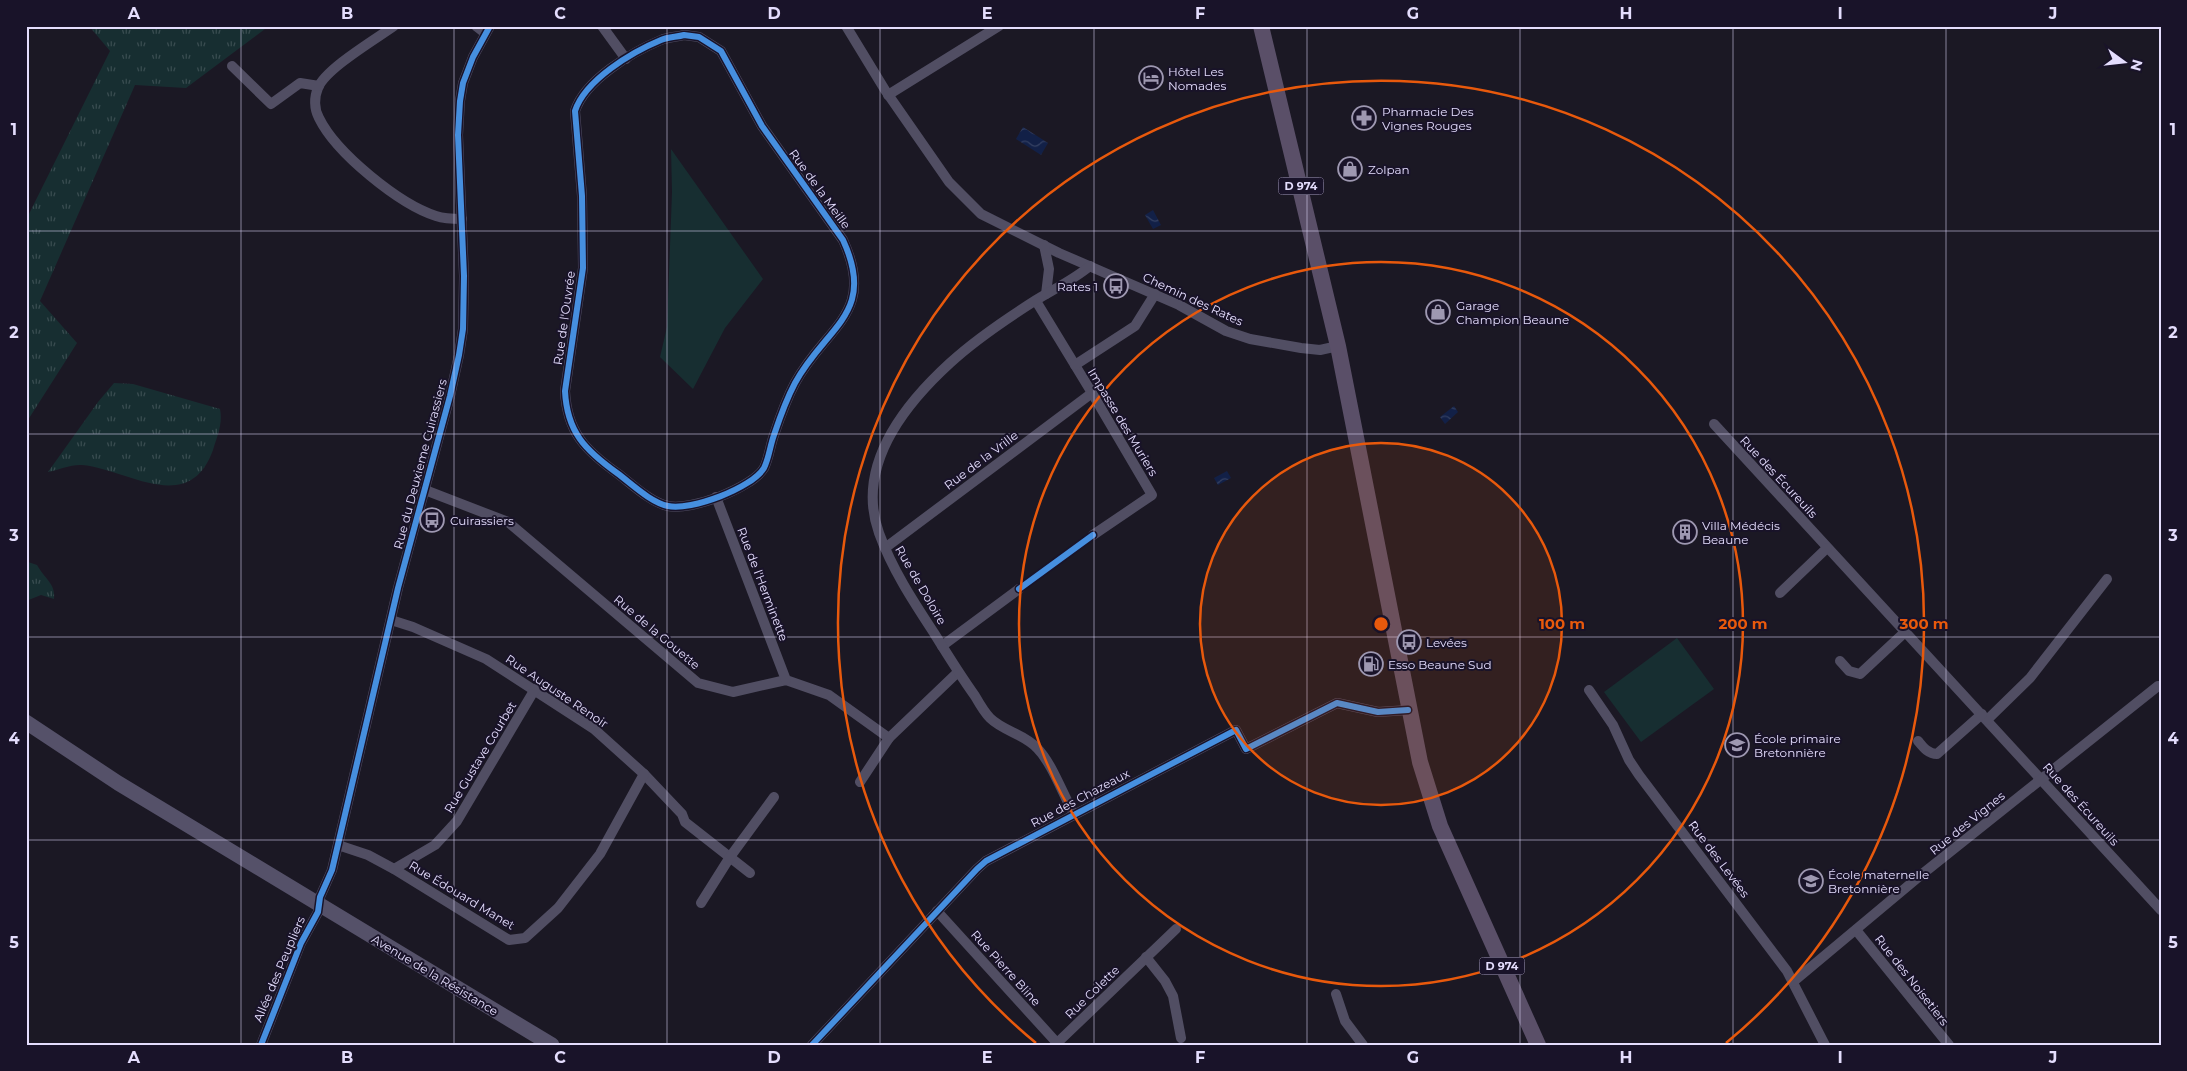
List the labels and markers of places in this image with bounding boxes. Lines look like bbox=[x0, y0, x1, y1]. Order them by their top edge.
place label: Hôtel Les Nomades bbox=[1168, 64, 1226, 93]
hotel icon: Hôtel Les Nomades bbox=[1138, 65, 1164, 91]
place label: Pharmacie Des Vignes Rouges bbox=[1382, 104, 1474, 133]
pharmacy icon: Pharmacie Des Vignes Rouges bbox=[1351, 105, 1377, 131]
shop icon: Zolpan bbox=[1337, 156, 1363, 182]
place label: Zolpan bbox=[1368, 162, 1410, 177]
bus stop icon: Rates 1 bbox=[1103, 273, 1129, 299]
place label: Rates 1 bbox=[1057, 279, 1098, 294]
place label: Garage Champion Beaune bbox=[1456, 298, 1569, 327]
shop icon: Garage Champion Beaune bbox=[1425, 299, 1451, 325]
bus stop icon: Cuirassiers bbox=[419, 507, 445, 533]
place label: Cuirassiers bbox=[450, 513, 514, 528]
place label: Villa Médécis Beaune bbox=[1702, 518, 1780, 547]
building icon: Villa Médécis Beaune bbox=[1672, 519, 1698, 545]
centre of rings bbox=[1372, 615, 1390, 633]
bus stop icon: Levées bbox=[1396, 629, 1422, 655]
place label: Levées bbox=[1426, 635, 1467, 650]
fuel station icon: Esso Beaune Sud bbox=[1358, 651, 1384, 677]
place label: Esso Beaune Sud bbox=[1388, 657, 1492, 672]
place label: École primaire Bretonnière bbox=[1754, 731, 1841, 760]
school or university icon: École primaire Bretonnière bbox=[1724, 732, 1750, 758]
place label: École maternelle Bretonnière bbox=[1828, 867, 1929, 896]
school or university icon: École maternelle Bretonnière bbox=[1798, 868, 1824, 894]

